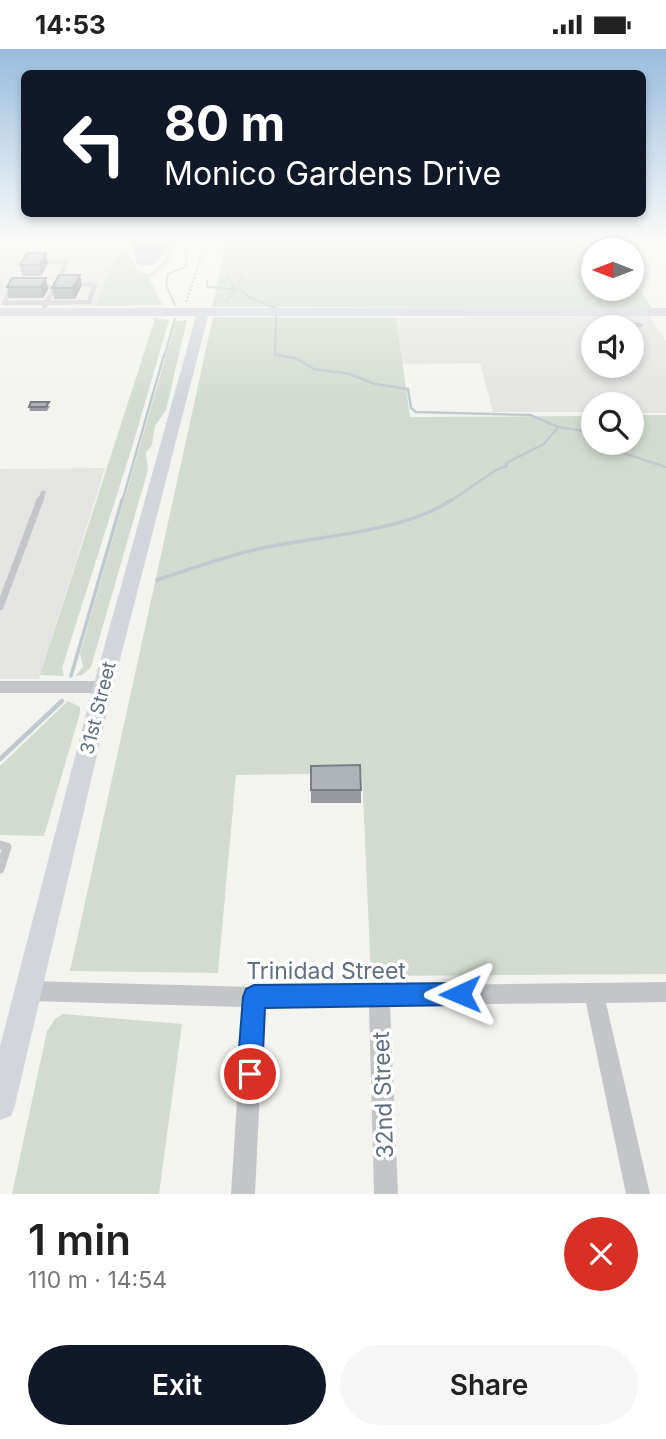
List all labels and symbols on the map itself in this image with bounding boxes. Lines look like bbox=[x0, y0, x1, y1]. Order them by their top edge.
north arrow bbox=[581, 238, 644, 301]
street label: 31st Street bbox=[75, 659, 121, 757]
street label: Trinidad Street bbox=[246, 957, 406, 985]
position arrow bbox=[423, 957, 497, 1031]
street label: 32nd Street bbox=[367, 1030, 399, 1159]
pin bbox=[220, 1044, 280, 1104]

